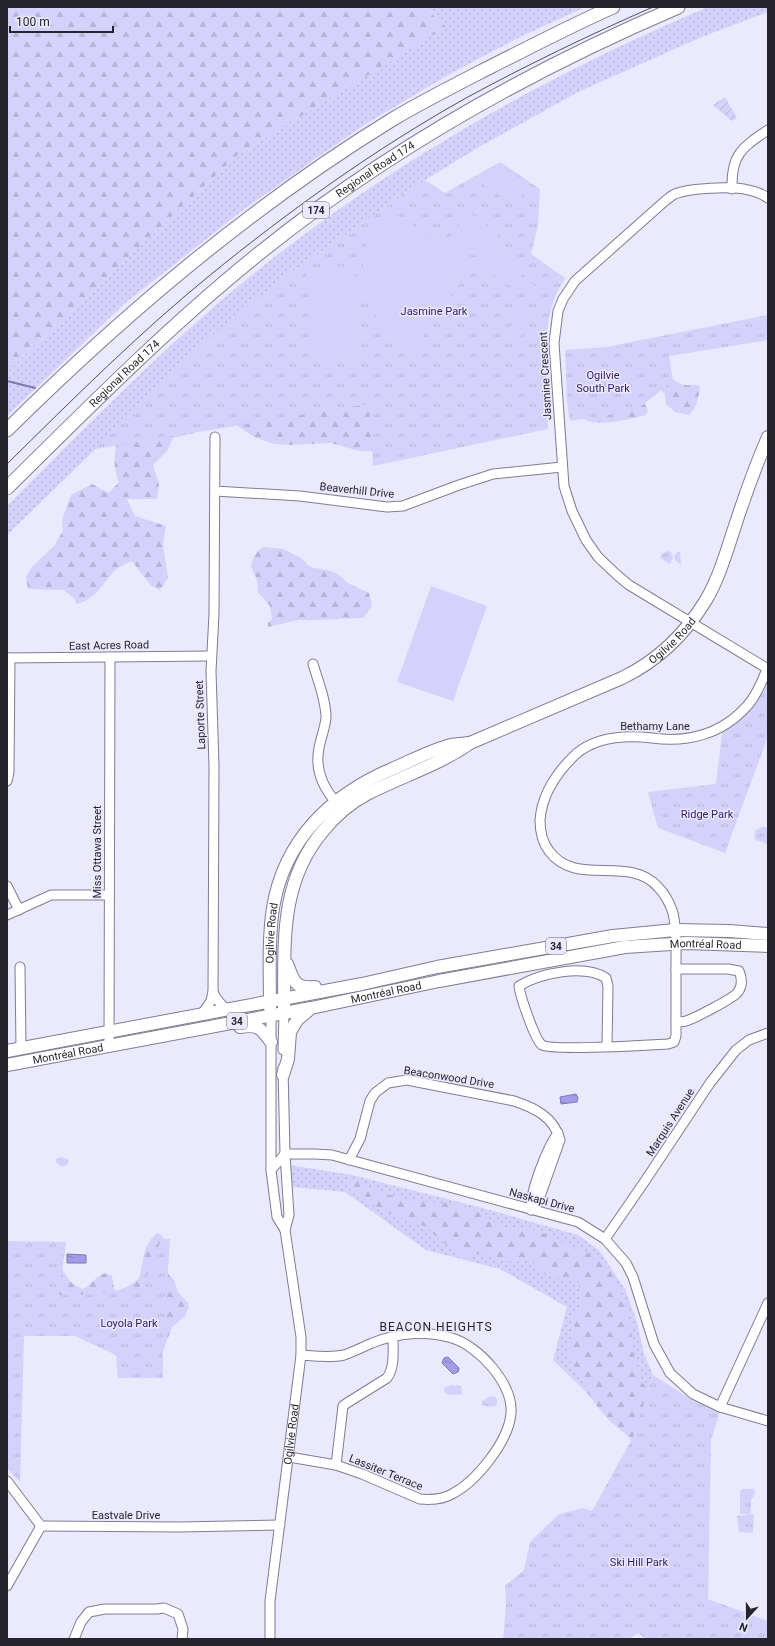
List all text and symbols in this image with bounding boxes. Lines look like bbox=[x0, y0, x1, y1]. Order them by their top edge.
scale bar bbox=[10, 8, 113, 34]
text: 100 m bbox=[16, 15, 50, 29]
street label: Regional Road 174 bbox=[334, 139, 417, 200]
road number: 174 bbox=[303, 202, 329, 218]
park label: Jasmine Park bbox=[401, 305, 468, 318]
street label: Jasmine Crescent bbox=[537, 331, 554, 420]
street label: Regional Road 174 bbox=[87, 337, 162, 410]
park label: Ogilvie South Park bbox=[576, 369, 630, 395]
street label: Beaverhill Drive bbox=[319, 480, 395, 501]
street label: Ogilvie Road bbox=[646, 615, 699, 667]
street label: East Acres Road bbox=[69, 638, 149, 653]
street label: Laporte Street bbox=[193, 680, 208, 750]
street label: Bethamy Lane bbox=[620, 720, 690, 733]
street label: Miss Ottawa Street bbox=[91, 805, 104, 899]
park label: Ridge Park bbox=[681, 808, 734, 821]
street label: Ogilvie Road bbox=[264, 902, 281, 964]
street label: Montréal Road bbox=[669, 937, 742, 952]
road number: 34 bbox=[546, 938, 566, 954]
street label: Montréal Road bbox=[350, 979, 423, 1006]
road number: 34 bbox=[227, 1013, 247, 1029]
street label: Montréal Road bbox=[32, 1041, 104, 1067]
street label: Beaconwood Drive bbox=[403, 1064, 495, 1091]
street label: Marquis Avenue bbox=[644, 1086, 697, 1159]
street label: Naskapi Drive bbox=[508, 1185, 576, 1216]
park label: Loyola Park bbox=[100, 1317, 158, 1330]
district label: BEACON HEIGHTS bbox=[379, 1320, 493, 1334]
street label: Ogilvie Road bbox=[281, 1403, 302, 1465]
street label: Lassiter Terrace bbox=[347, 1452, 425, 1493]
street label: Eastvale Drive bbox=[92, 1509, 161, 1522]
park label: Ski Hill Park bbox=[610, 1556, 669, 1569]
north arrow bbox=[727, 1598, 767, 1638]
text: N bbox=[737, 1619, 750, 1634]

